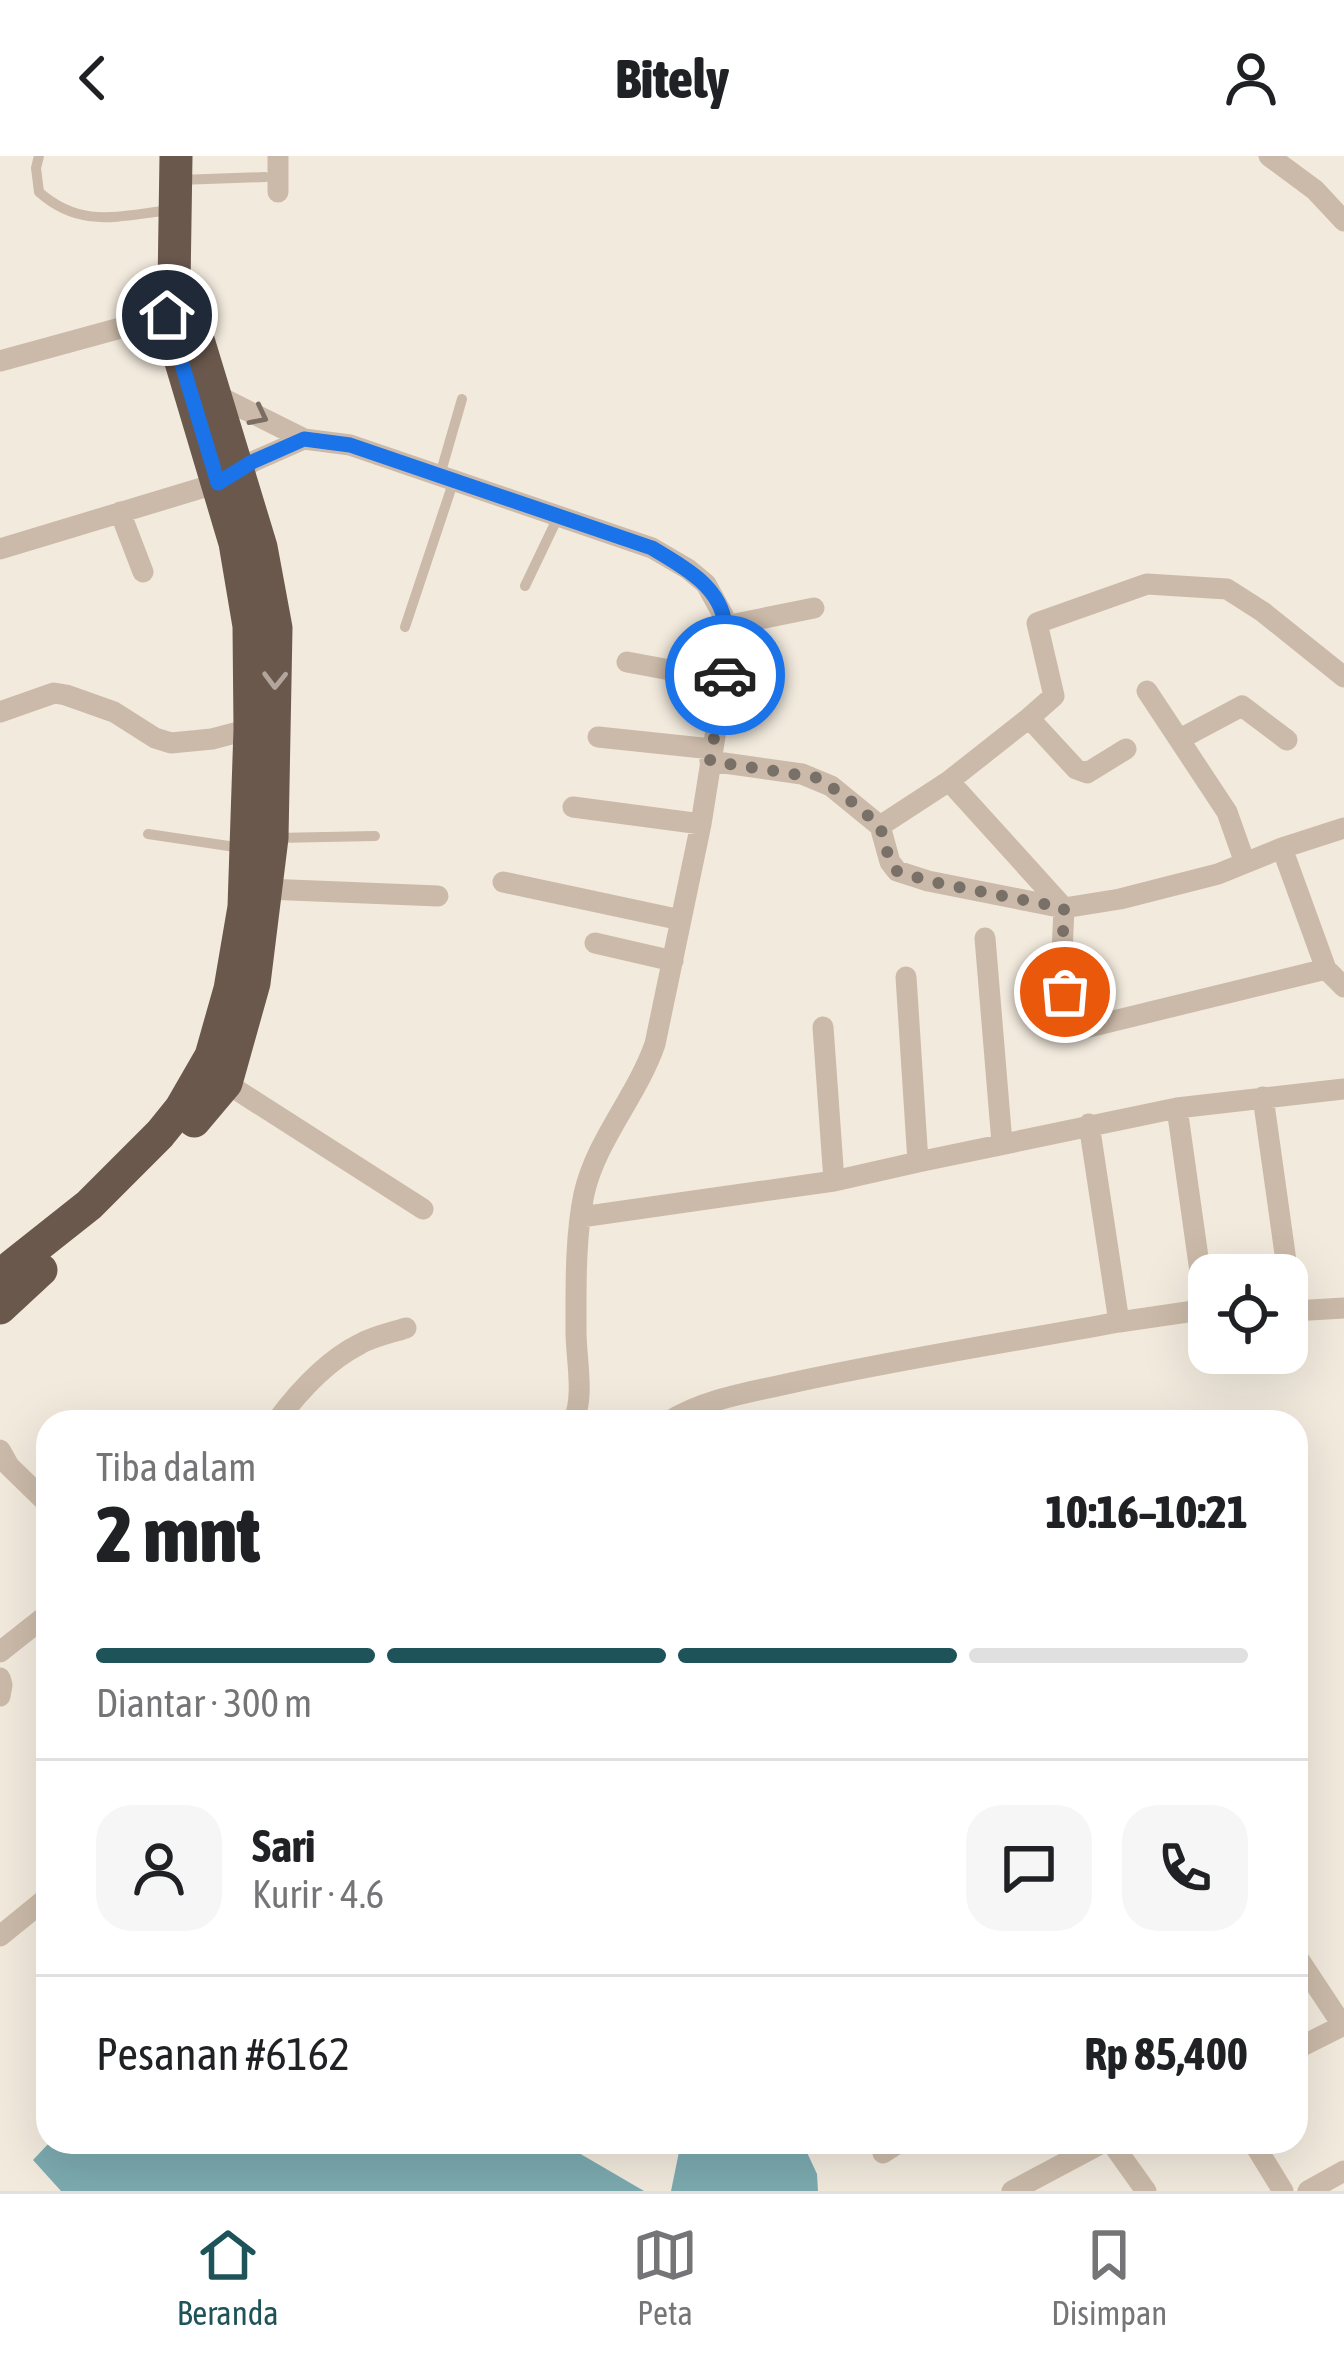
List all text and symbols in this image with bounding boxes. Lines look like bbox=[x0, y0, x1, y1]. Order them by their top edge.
icon: back bbox=[60, 45, 126, 111]
icon: person bbox=[1218, 45, 1284, 111]
text: Bitely bbox=[615, 48, 729, 109]
pin bbox=[116, 264, 218, 366]
icon: home bbox=[134, 282, 200, 348]
one-way arrow bbox=[247, 402, 268, 426]
courier bbox=[665, 615, 785, 735]
icon: car bbox=[692, 642, 758, 708]
one-way arrow bbox=[263, 671, 289, 690]
pin bbox=[1014, 941, 1116, 1043]
icon: bag bbox=[1032, 959, 1098, 1025]
map controls bbox=[1188, 1254, 1308, 1374]
button: locate bbox=[1188, 1254, 1308, 1374]
text: Tiba dalam bbox=[96, 1445, 256, 1489]
text: 10:16–10:21 bbox=[1045, 1486, 1248, 1538]
text: 2 mnt bbox=[96, 1489, 260, 1579]
text: Diantar · 300 m bbox=[96, 1681, 312, 1725]
button: person bbox=[96, 1805, 222, 1931]
button: chat bbox=[966, 1805, 1092, 1931]
button: phone bbox=[1122, 1805, 1248, 1931]
text: Sari bbox=[252, 1820, 315, 1872]
text: Kurir · 4.6 bbox=[252, 1872, 384, 1916]
text: Pesanan #6162 bbox=[96, 2028, 350, 2080]
text: Rp 85,400 bbox=[1084, 2028, 1248, 2080]
tab: Beranda bbox=[177, 2222, 279, 2332]
tab: Peta bbox=[632, 2222, 698, 2332]
tab: Disimpan bbox=[1051, 2222, 1167, 2332]

